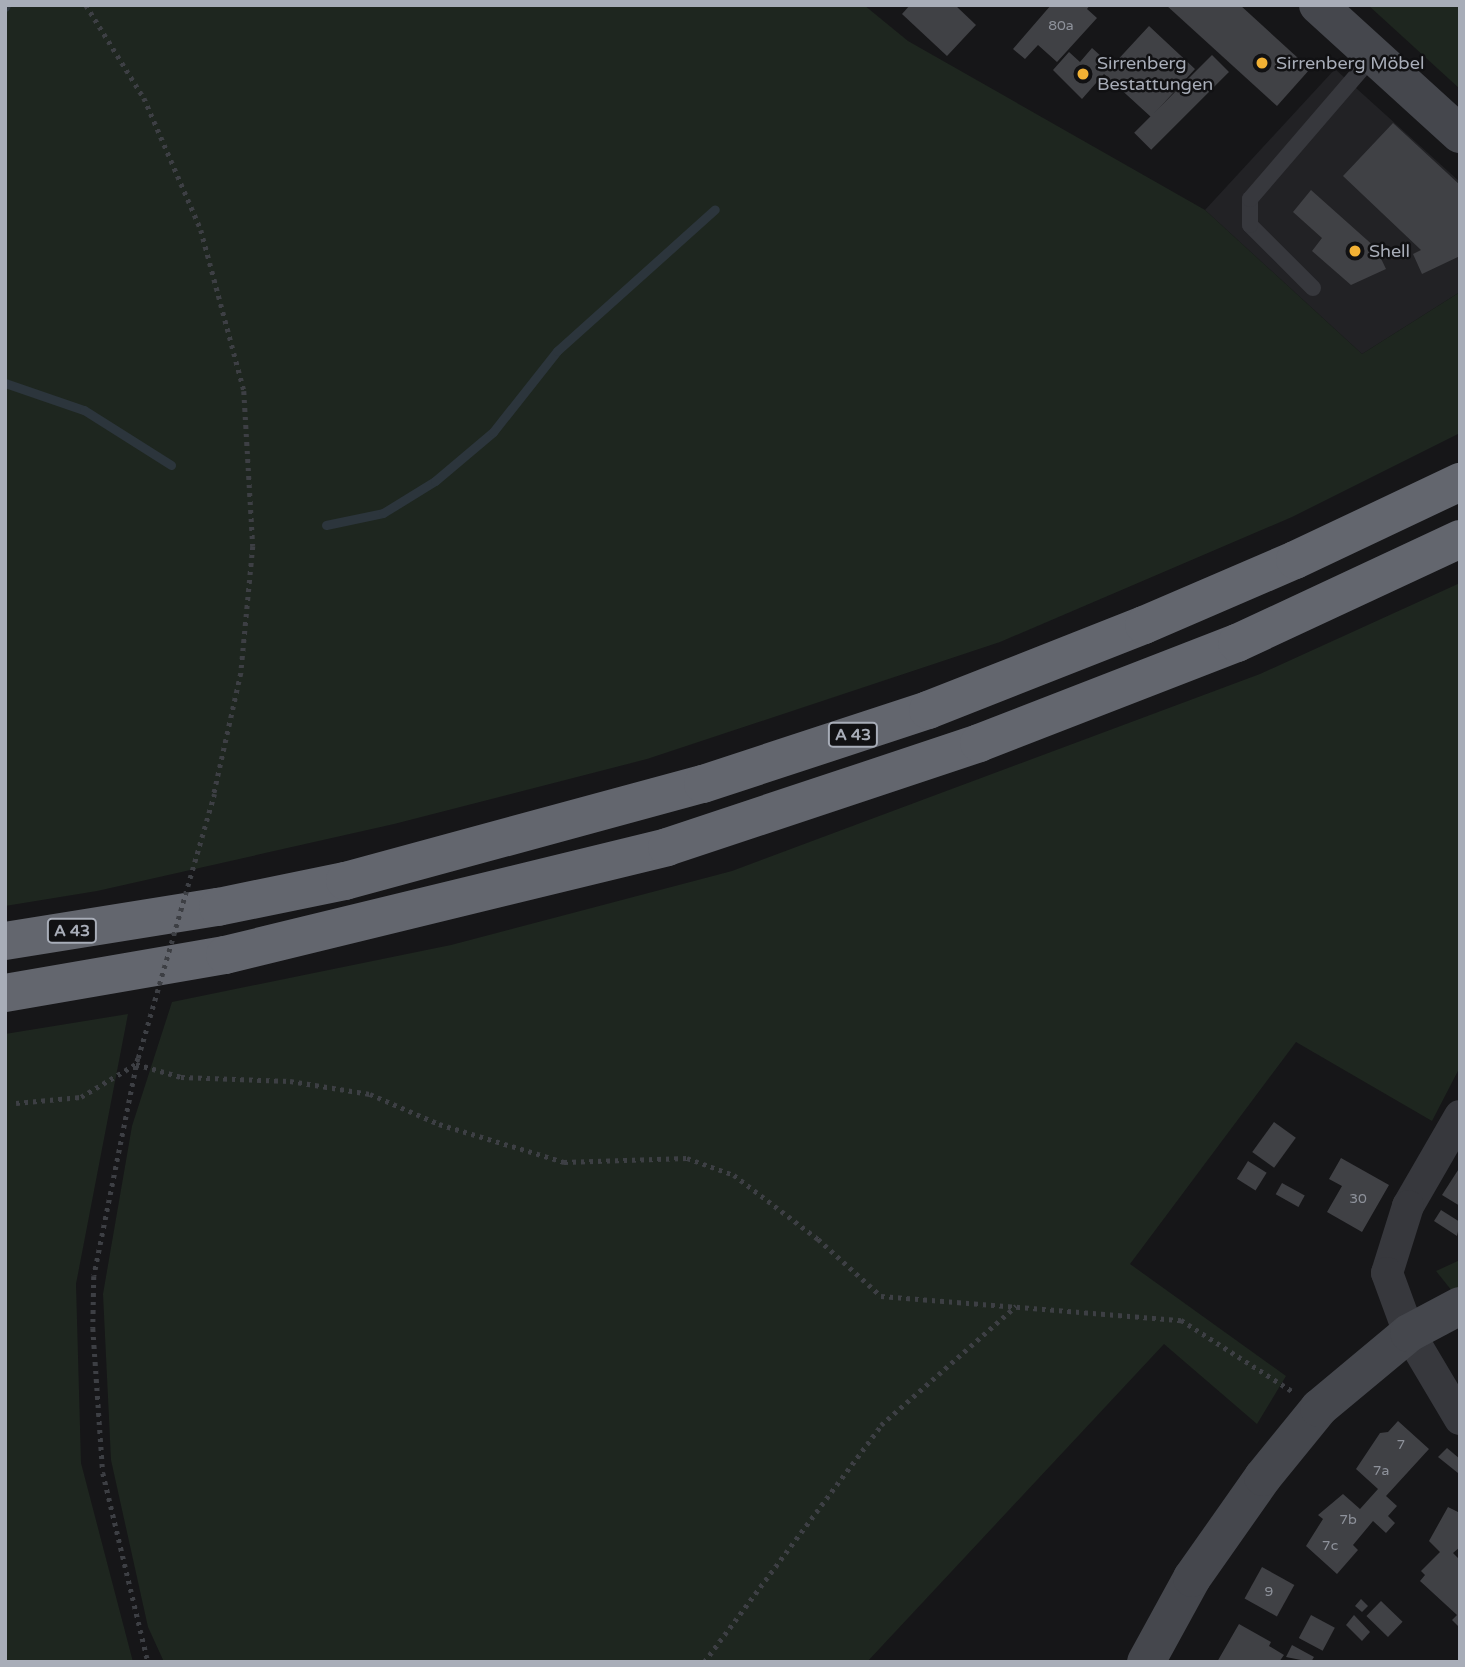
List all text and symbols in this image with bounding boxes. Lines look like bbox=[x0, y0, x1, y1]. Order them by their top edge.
house number: 80a bbox=[1048, 18, 1074, 34]
place label: Sirrenberg Möbel bbox=[1276, 52, 1424, 74]
place label: Sirrenberg Bestattungen bbox=[1097, 53, 1213, 96]
marker: Sirrenberg Möbel bbox=[1254, 55, 1270, 71]
marker: Sirrenberg Bestattungen bbox=[1075, 66, 1091, 82]
place label: Shell bbox=[1369, 240, 1410, 262]
marker: Shell bbox=[1347, 243, 1363, 259]
road number: A 43 bbox=[827, 722, 879, 748]
road number: A 43 bbox=[46, 918, 98, 944]
house number: 30 bbox=[1349, 1191, 1367, 1207]
house number: 7 bbox=[1397, 1437, 1405, 1453]
house number: 7a bbox=[1373, 1463, 1389, 1479]
house number: 7b bbox=[1339, 1512, 1357, 1528]
house number: 7c bbox=[1322, 1538, 1338, 1554]
house number: 9 bbox=[1265, 1584, 1273, 1600]

